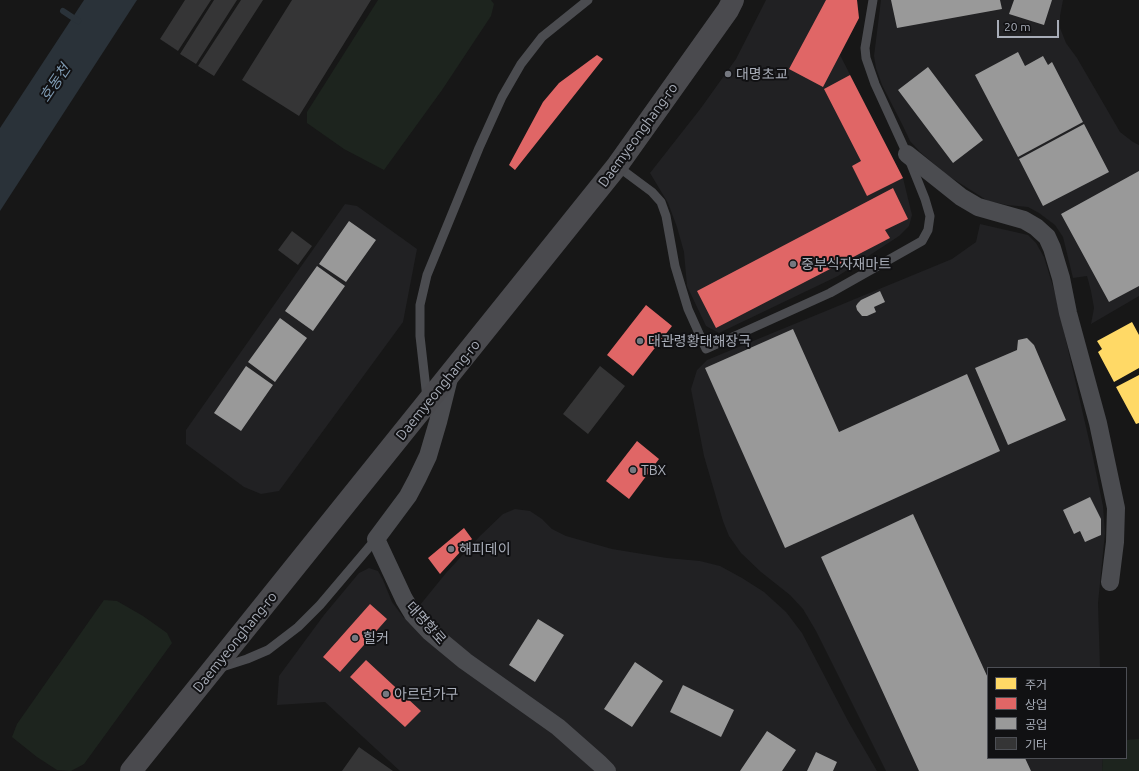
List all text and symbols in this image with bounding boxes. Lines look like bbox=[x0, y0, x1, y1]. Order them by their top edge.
scale bar bbox=[999, 12, 1061, 38]
text: 20 m bbox=[1004, 20, 1031, 33]
water label: 호동천 bbox=[36, 61, 74, 105]
place label: 대명초교 bbox=[736, 66, 788, 82]
marker: 대명초교 bbox=[723, 69, 733, 79]
street label: Daemyeonghang-ro bbox=[595, 80, 681, 190]
place label: 중부식자재마트 bbox=[801, 256, 891, 272]
marker: 중부식자재마트 bbox=[788, 259, 798, 269]
place label: 대관령황태해장국 bbox=[648, 333, 751, 349]
street label: Daemyeonghang-ro bbox=[392, 336, 484, 444]
marker: 대관령황태해장국 bbox=[635, 336, 645, 346]
place label: TBX bbox=[641, 462, 666, 478]
marker: TBX bbox=[628, 465, 638, 475]
place label: 해피데이 bbox=[459, 541, 511, 557]
marker: 해피데이 bbox=[446, 544, 456, 554]
street label: Daemyeonghang-ro bbox=[189, 588, 281, 696]
street label: 대명항로 bbox=[403, 598, 449, 648]
place label: 힐커 bbox=[363, 630, 389, 646]
marker: 힐커 bbox=[350, 633, 360, 643]
legend bbox=[987, 667, 1127, 759]
text: 주거 bbox=[1025, 678, 1047, 691]
place label: 아르던가구 bbox=[394, 686, 458, 702]
marker: 아르던가구 bbox=[381, 689, 391, 699]
text: 상업 bbox=[1025, 698, 1047, 711]
text: 공업 bbox=[1025, 718, 1047, 731]
text: 기타 bbox=[1025, 738, 1047, 751]

